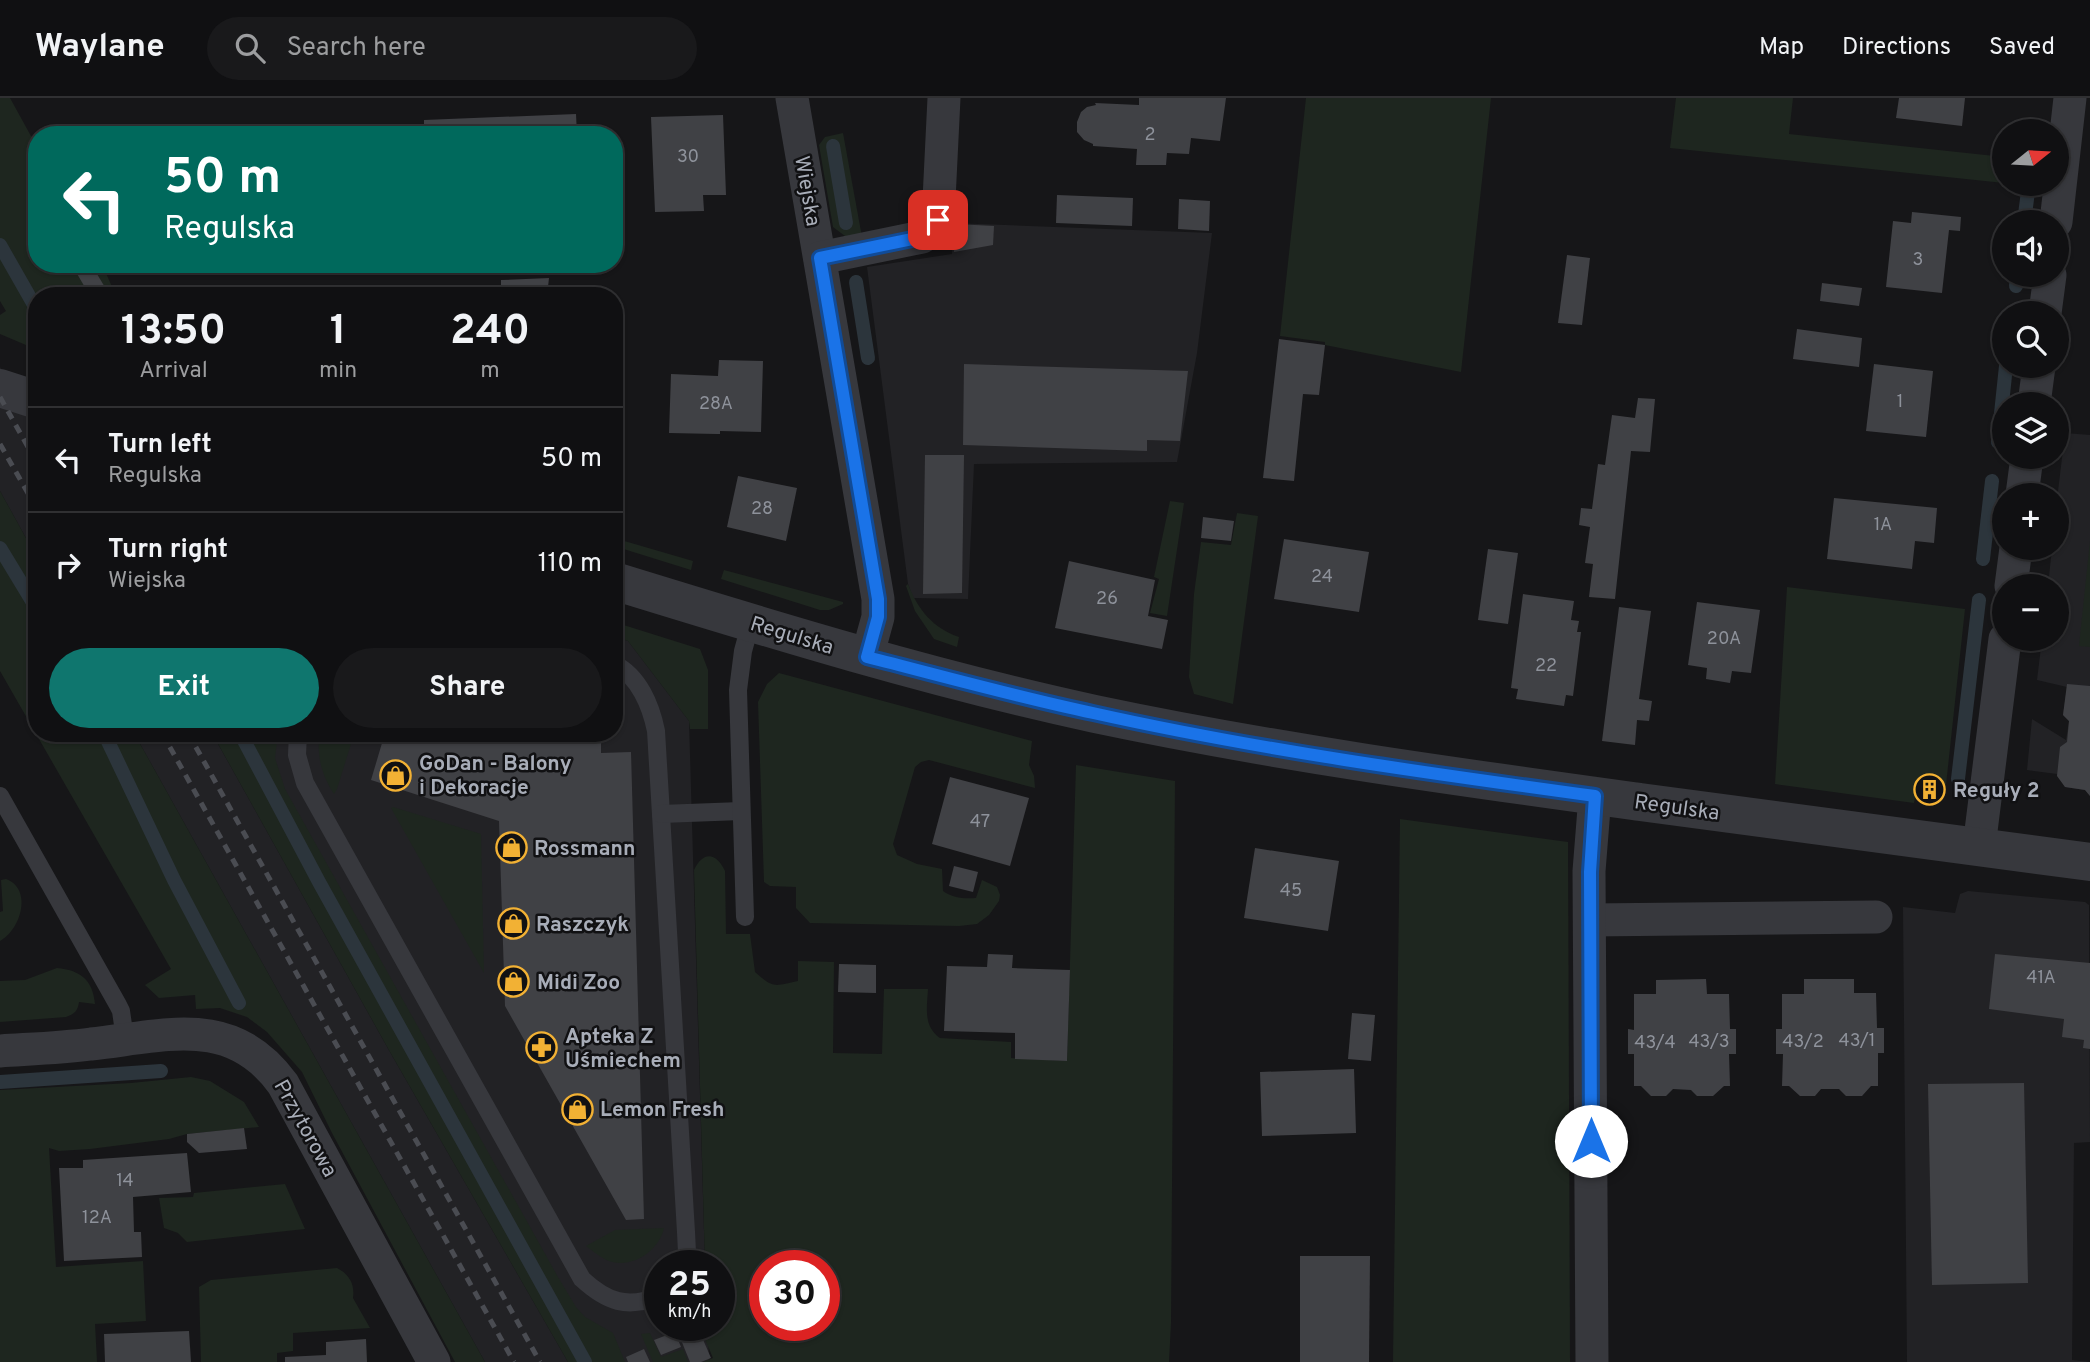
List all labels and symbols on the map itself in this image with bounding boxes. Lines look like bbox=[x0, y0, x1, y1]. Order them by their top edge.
north arrow bbox=[1992, 119, 2068, 196]
house number: 2 bbox=[1144, 124, 1156, 147]
house number: 30 bbox=[677, 146, 699, 169]
street label: Wiejska bbox=[787, 154, 826, 229]
pin bbox=[908, 190, 968, 250]
house number: 3 bbox=[1913, 249, 1923, 272]
house number: 1 bbox=[1897, 391, 1903, 414]
house number: 28A bbox=[699, 393, 733, 416]
house number: 28 bbox=[751, 498, 773, 521]
house number: 1A bbox=[1874, 514, 1892, 537]
house number: 24 bbox=[1311, 566, 1333, 589]
house number: 26 bbox=[1096, 588, 1118, 611]
street label: Regulska bbox=[747, 611, 837, 662]
house number: 20A bbox=[1707, 628, 1741, 651]
house number: 22 bbox=[1535, 655, 1557, 678]
place label: GoDan - Balony i Dekoracje bbox=[419, 751, 572, 802]
shop icon: GoDan - Balony i Dekoracje bbox=[379, 758, 413, 792]
building icon: Reguły 2 bbox=[1913, 773, 1947, 807]
place label: Reguły 2 bbox=[1953, 778, 2040, 805]
street label: Regulska bbox=[1632, 789, 1721, 828]
house number: 47 bbox=[970, 811, 990, 834]
shop icon: Rossmann bbox=[494, 831, 528, 865]
place label: Rossmann bbox=[534, 836, 635, 863]
house number: 45 bbox=[1280, 880, 1302, 903]
shop icon: Raszczyk bbox=[496, 907, 530, 941]
place label: Raszczyk bbox=[536, 912, 629, 939]
shop icon: Midi Zoo bbox=[497, 965, 531, 999]
house number: 41A bbox=[2026, 967, 2056, 990]
place label: Midi Zoo bbox=[537, 970, 620, 997]
place label: Apteka Z Uśmiechem bbox=[565, 1024, 681, 1075]
house number: 43/1 bbox=[1838, 1030, 1876, 1053]
pharmacy icon: Apteka Z Uśmiechem bbox=[525, 1031, 559, 1065]
house number: 43/3 bbox=[1688, 1031, 1730, 1054]
house number: 43/2 bbox=[1782, 1031, 1824, 1054]
house number: 43/4 bbox=[1634, 1032, 1676, 1055]
street label: Przytorowa bbox=[267, 1075, 343, 1182]
shop icon: Lemon Fresh bbox=[560, 1092, 594, 1126]
place label: Lemon Fresh bbox=[600, 1097, 724, 1124]
position arrow bbox=[1554, 1104, 1628, 1178]
house number: 14 bbox=[116, 1170, 134, 1193]
house number: 12A bbox=[82, 1207, 112, 1230]
speed limit sign: 30 bbox=[749, 1250, 840, 1341]

